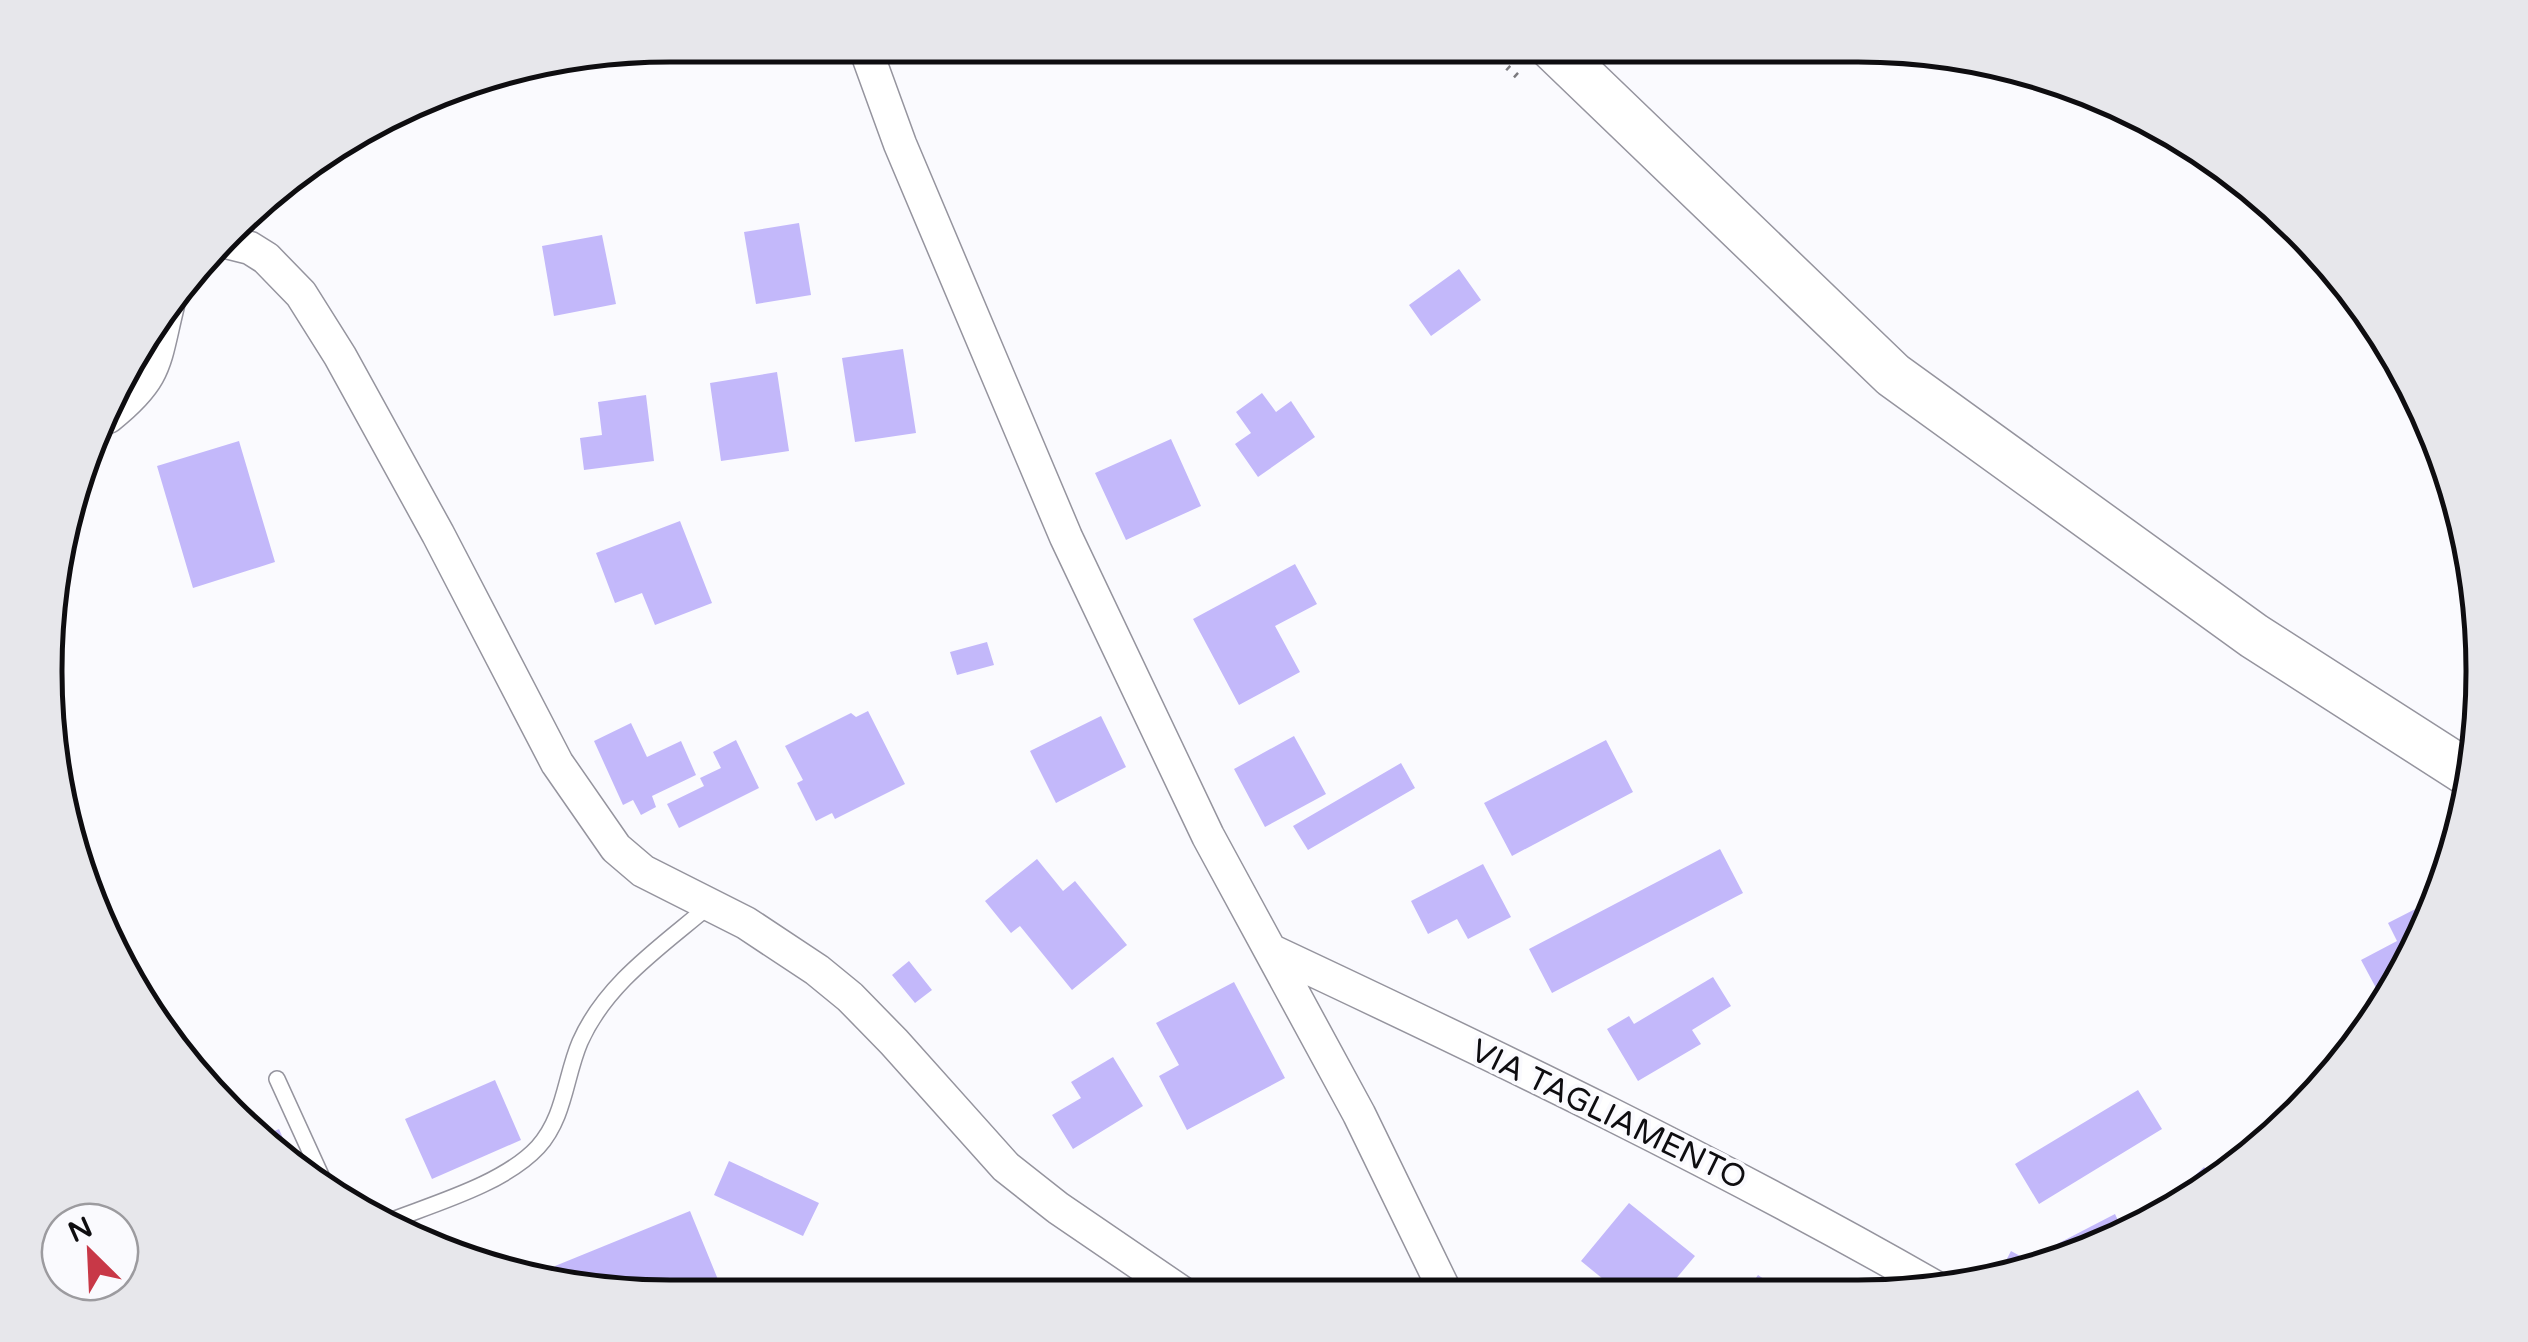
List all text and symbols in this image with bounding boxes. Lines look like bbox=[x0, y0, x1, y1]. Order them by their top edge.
street label: VIA TAGLIAMENTO bbox=[1465, 1032, 1753, 1198]
north arrow bbox=[40, 1202, 140, 1302]
text: N bbox=[63, 1210, 97, 1250]

